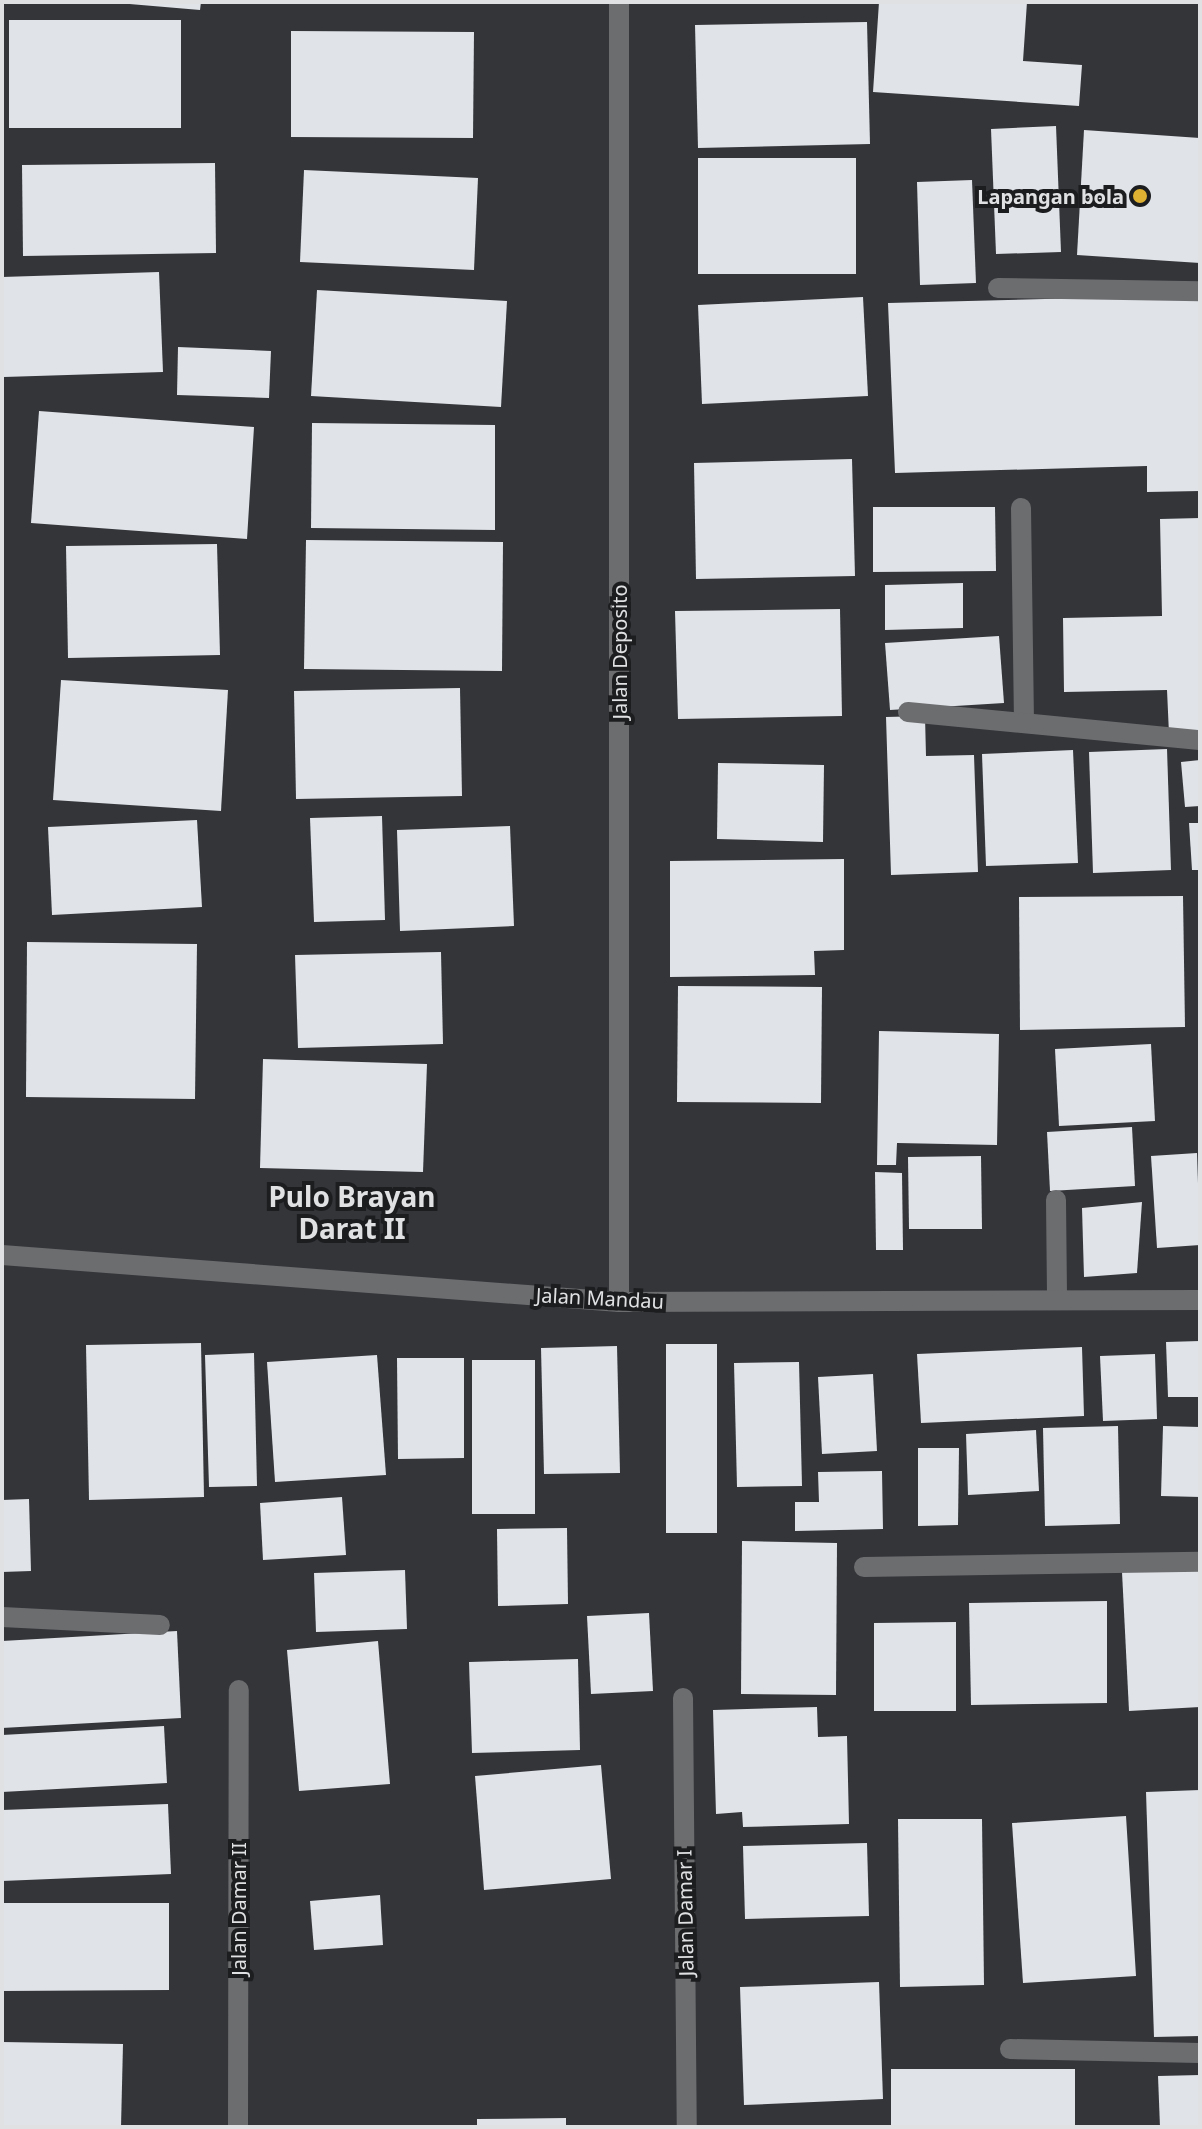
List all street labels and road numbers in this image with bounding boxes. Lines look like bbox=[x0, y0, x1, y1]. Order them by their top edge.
street label: Jalan Deposito bbox=[607, 585, 631, 719]
street label: Jalan Mandau bbox=[535, 1283, 665, 1313]
street label: Jalan Damar II bbox=[226, 1842, 250, 1976]
street label: Jalan Damar I bbox=[672, 1850, 698, 1976]

